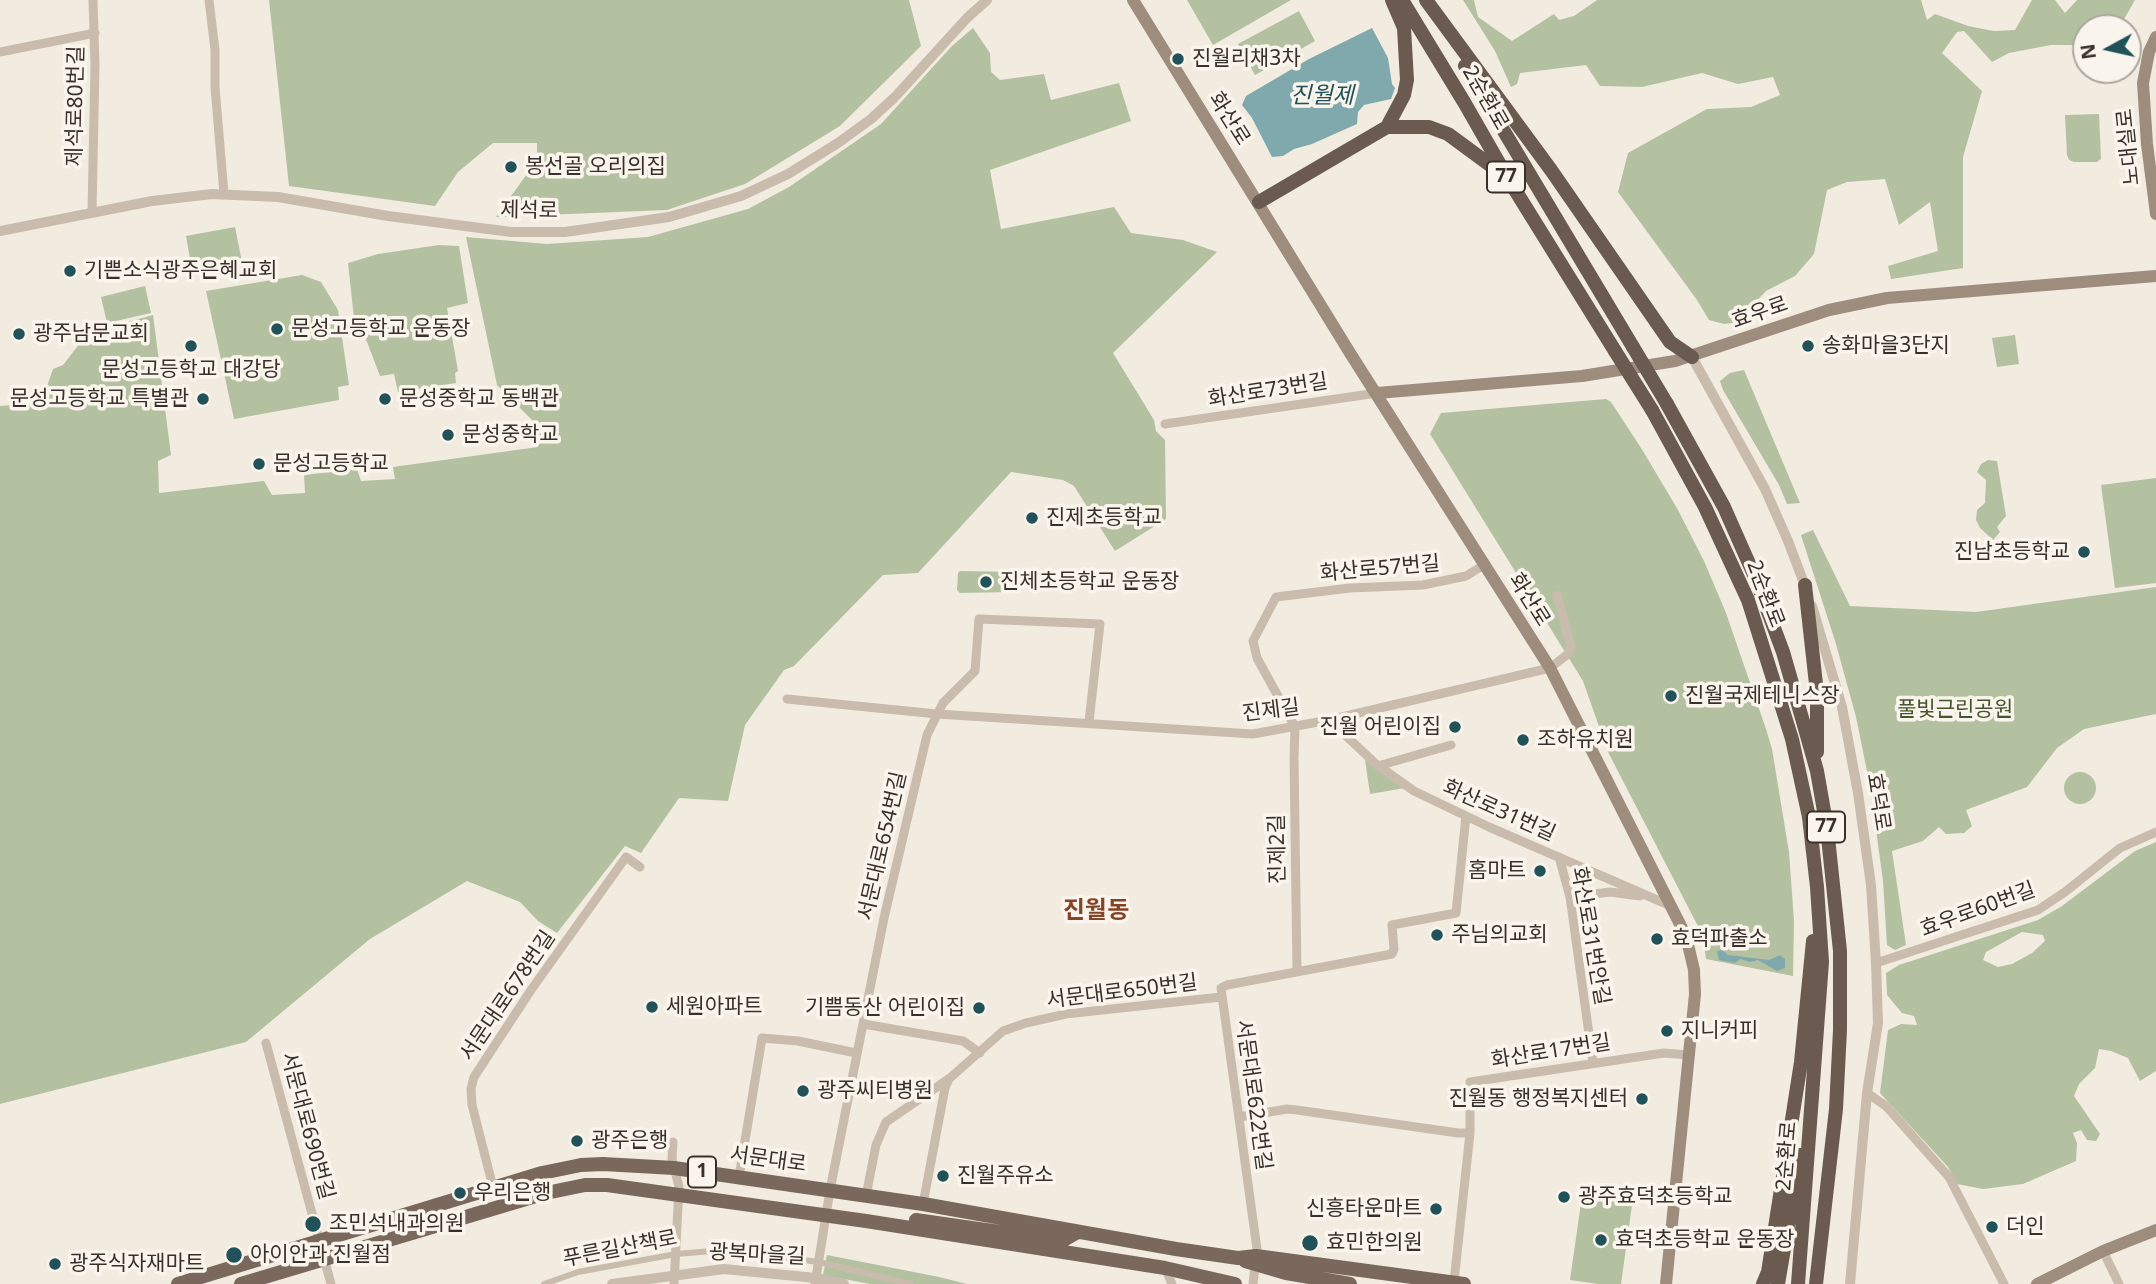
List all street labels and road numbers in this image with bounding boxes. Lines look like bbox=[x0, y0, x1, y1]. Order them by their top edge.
street label: 제석로80번길 bbox=[62, 45, 90, 167]
street label: 2순환로 bbox=[1457, 61, 1513, 135]
street label: 화산로 bbox=[1203, 88, 1255, 150]
street label: 노대실로 bbox=[2112, 107, 2146, 187]
road number: 77 bbox=[1487, 162, 1525, 192]
street label: 제석로 bbox=[500, 198, 558, 224]
street label: 효우로 bbox=[1728, 292, 1792, 334]
street label: 화산로73번길 bbox=[1206, 369, 1330, 413]
street label: 화산로57번길 bbox=[1319, 551, 1441, 587]
street label: 2순환로 bbox=[1741, 557, 1789, 631]
street label: 화산로 bbox=[1503, 569, 1555, 631]
street label: 진제길 bbox=[1241, 695, 1301, 727]
street label: 서문대로654번길 bbox=[854, 769, 912, 923]
street label: 효덕로 bbox=[1861, 771, 1895, 833]
street label: 화산로31번길 bbox=[1439, 775, 1559, 847]
road number: 77 bbox=[1807, 812, 1845, 842]
street label: 진제2길 bbox=[1265, 814, 1291, 884]
street label: 화산로31번안길 bbox=[1565, 865, 1615, 1007]
street label: 효우로60번길 bbox=[1917, 878, 2039, 942]
street label: 서문대로678번길 bbox=[455, 926, 561, 1066]
street label: 서문대로650번길 bbox=[1045, 970, 1199, 1014]
street label: 서문대로622번길 bbox=[1230, 1018, 1276, 1172]
street label: 화산로17번길 bbox=[1489, 1030, 1613, 1074]
street label: 서문대로690번길 bbox=[275, 1049, 339, 1203]
street label: 2순환로 bbox=[1771, 1120, 1803, 1192]
street label: 서문대로 bbox=[728, 1142, 808, 1178]
road number: 1 bbox=[688, 1156, 716, 1188]
street label: 푸른길산책로 bbox=[561, 1226, 679, 1272]
street label: 광복마을길 bbox=[708, 1240, 806, 1270]

